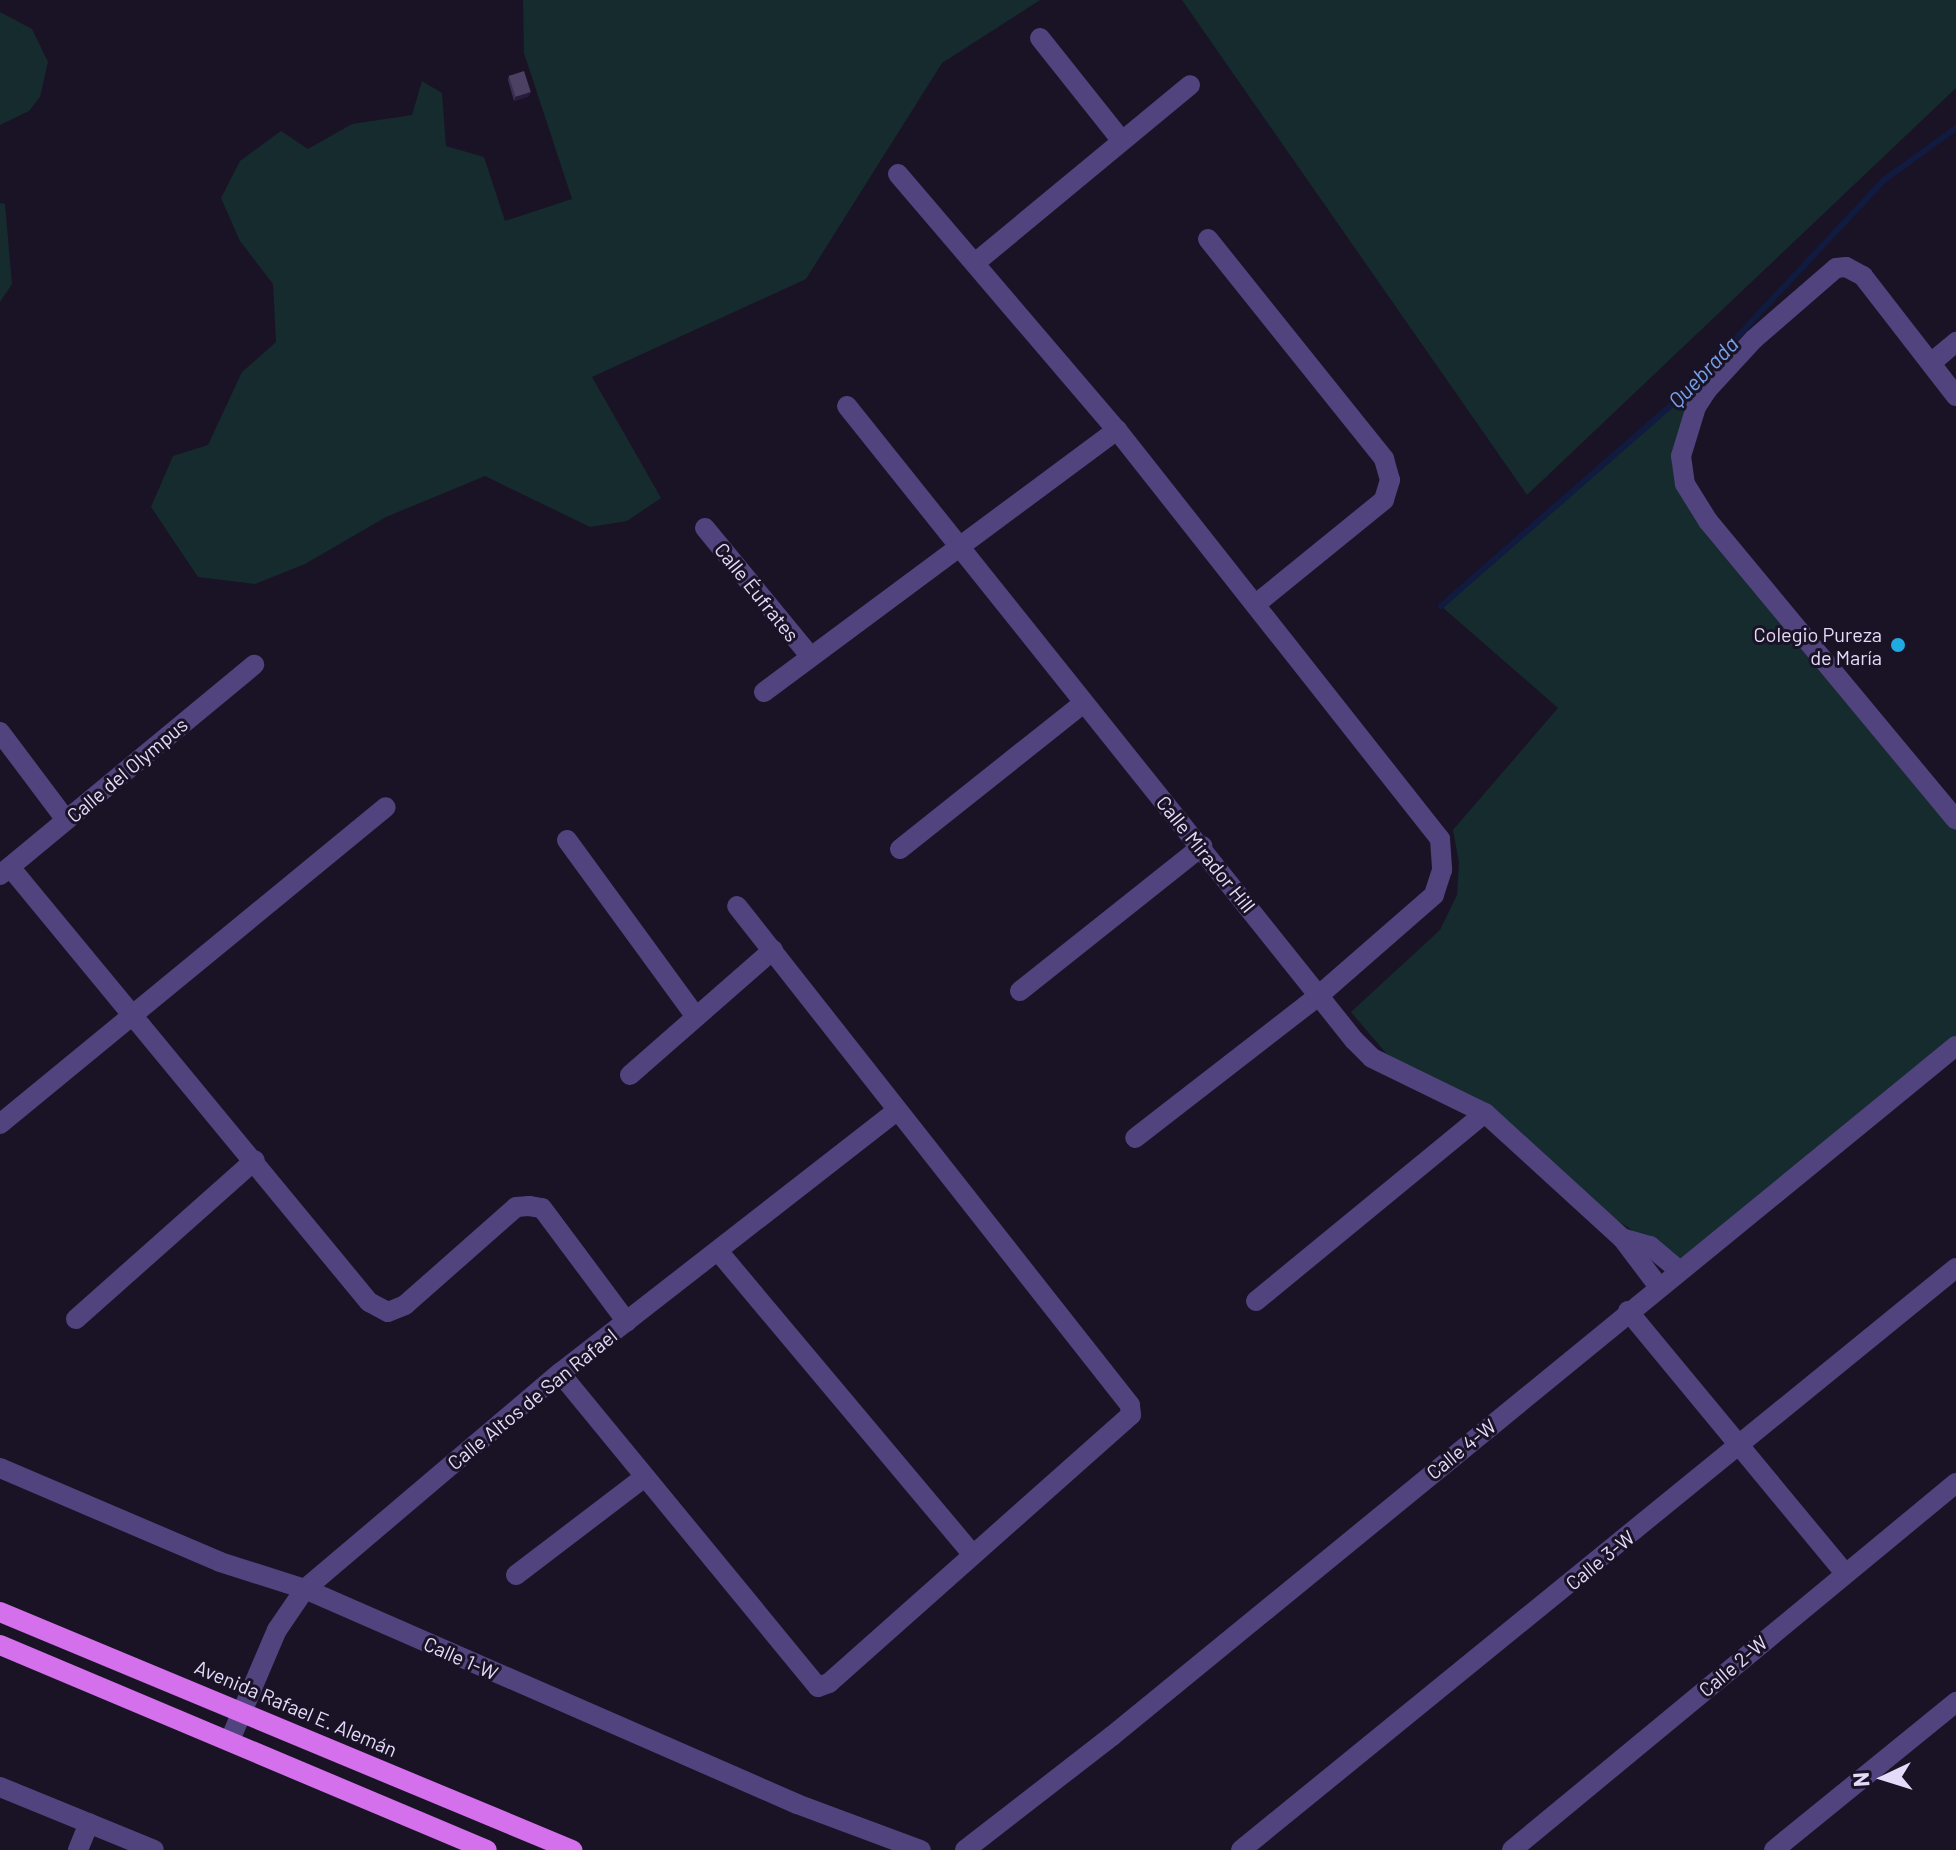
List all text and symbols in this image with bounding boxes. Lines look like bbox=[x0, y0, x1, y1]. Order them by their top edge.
water label: Quebrada bbox=[1663, 331, 1743, 413]
street label: Calle Éufrates bbox=[710, 538, 804, 646]
place label: Colegio Pureza de María bbox=[1754, 622, 1882, 669]
marker: Colegio Pureza de María bbox=[1889, 636, 1907, 654]
street label: Calle del Olympus bbox=[62, 712, 192, 828]
street label: Calle Mirador Hill bbox=[1152, 791, 1260, 917]
street label: Calle Altos de San Rafael bbox=[442, 1323, 622, 1475]
street label: Calle 4-W bbox=[1421, 1414, 1501, 1484]
street label: Calle 3-W bbox=[1561, 1525, 1639, 1595]
street label: Calle 2-W bbox=[1694, 1630, 1772, 1702]
street label: Calle 1-W bbox=[420, 1631, 502, 1685]
street label: Avenida Rafael E. Alemán bbox=[191, 1654, 401, 1762]
north arrow bbox=[1844, 1738, 1924, 1818]
text: N bbox=[1847, 1771, 1874, 1788]

